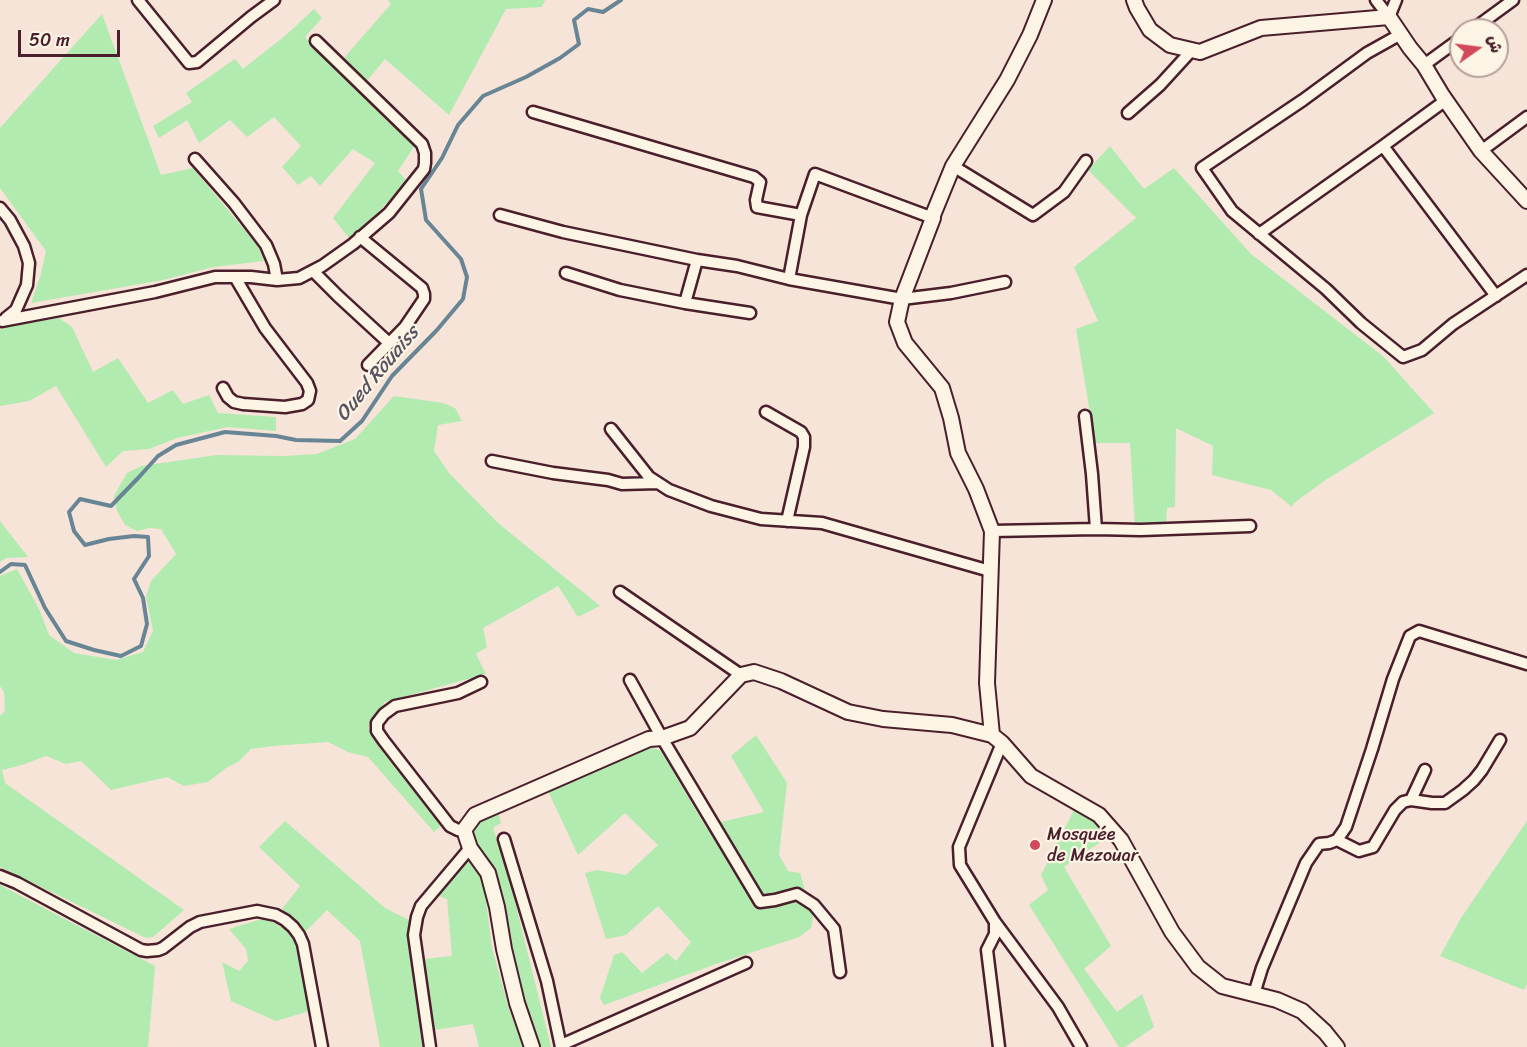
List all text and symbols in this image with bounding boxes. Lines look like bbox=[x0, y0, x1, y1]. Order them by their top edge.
scale bar bbox=[21, 18, 123, 56]
north arrow bbox=[1449, 18, 1509, 78]
text: 50 m bbox=[29, 24, 70, 56]
text: ش bbox=[1479, 32, 1511, 56]
water label: Oued Rouaiss bbox=[331, 322, 425, 426]
place label: Mosquée de Mezouar bbox=[1047, 824, 1138, 866]
marker: Mosquée de Mezouar bbox=[1028, 838, 1042, 852]

